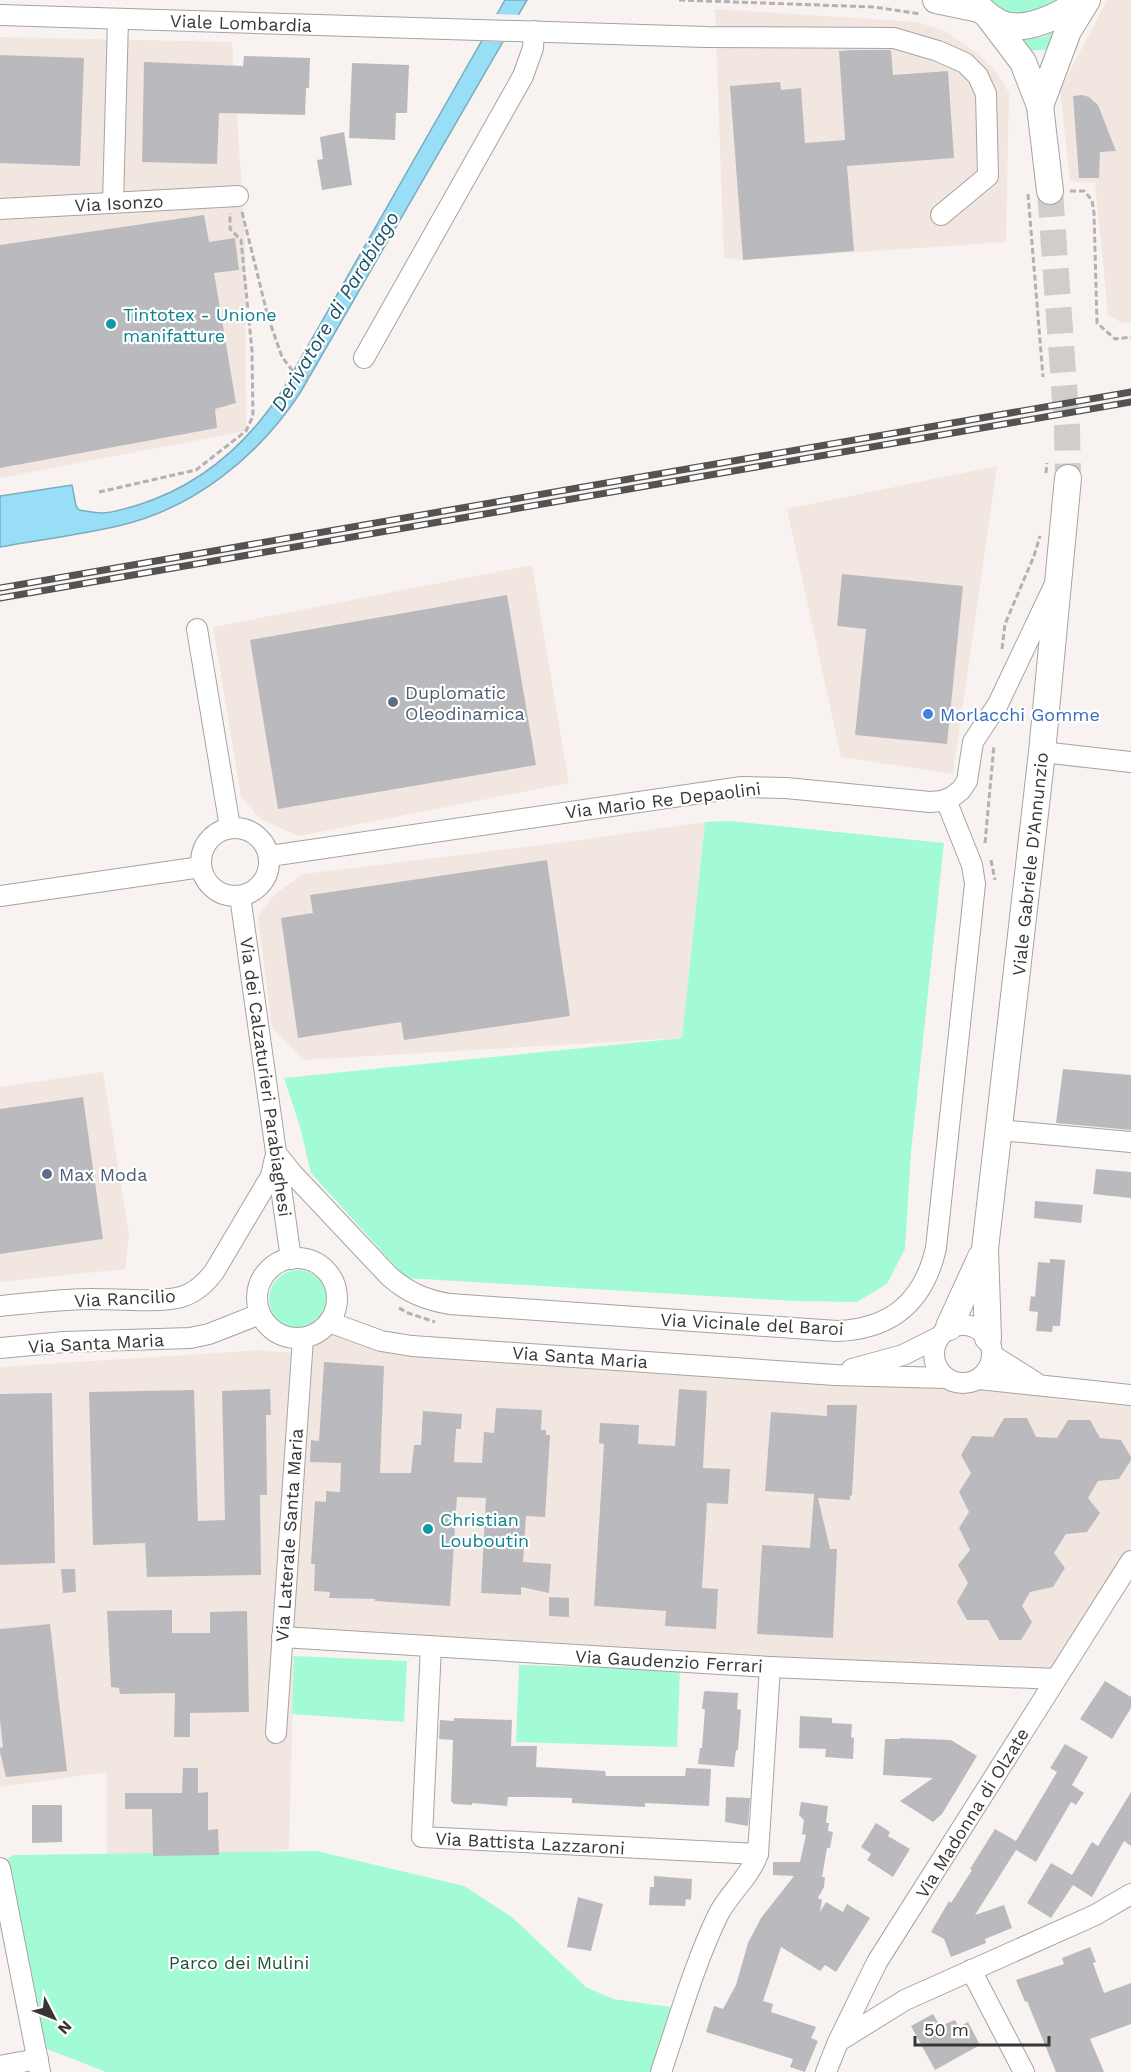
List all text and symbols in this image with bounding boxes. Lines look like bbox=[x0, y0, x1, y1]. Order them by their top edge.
street label: Viale Lombardia bbox=[170, 10, 312, 36]
street label: Via Isonzo bbox=[74, 190, 164, 216]
water label: Derivatore di Parabiago bbox=[266, 207, 404, 415]
place label: Tintotex - Unione manifatture bbox=[123, 304, 277, 346]
marker: Tintotex - Unione manifatture bbox=[104, 317, 118, 331]
place label: Duplomatic Oleodinamica bbox=[405, 682, 525, 724]
marker: Duplomatic Oleodinamica bbox=[386, 695, 400, 709]
place label: Morlacchi Gomme bbox=[940, 704, 1100, 725]
marker: Morlacchi Gomme bbox=[921, 707, 935, 721]
street label: Viale Gabriele D'Annunzio bbox=[1008, 751, 1052, 977]
street label: Via Mario Re Depaolini bbox=[564, 778, 762, 822]
street label: Via dei Calzaturieri Parabiaghesi bbox=[236, 936, 296, 1218]
place label: Max Moda bbox=[59, 1164, 147, 1185]
marker: Max Moda bbox=[40, 1167, 54, 1181]
street label: Via Rancilio bbox=[74, 1285, 176, 1311]
street label: Via Vicinale del Baroi bbox=[660, 1309, 844, 1339]
street label: Via Santa Maria bbox=[27, 1329, 165, 1357]
street label: Via Santa Maria bbox=[511, 1342, 649, 1372]
street label: Via Laterale Santa Maria bbox=[271, 1428, 307, 1642]
place label: Christian Louboutin bbox=[440, 1509, 529, 1551]
marker: Christian Louboutin bbox=[421, 1522, 435, 1536]
street label: Via Gaudenzio Ferrari bbox=[575, 1646, 763, 1676]
street label: Via Madonna di Olzate bbox=[911, 1724, 1033, 1902]
street label: Via Battista Lazzaroni bbox=[435, 1828, 625, 1858]
park label: Parco dei Mulini bbox=[169, 1952, 309, 1973]
north arrow bbox=[24, 1988, 84, 2048]
scale bar bbox=[915, 2009, 1048, 2047]
text: N bbox=[54, 2017, 76, 2038]
text: 50 m bbox=[924, 2019, 969, 2040]

